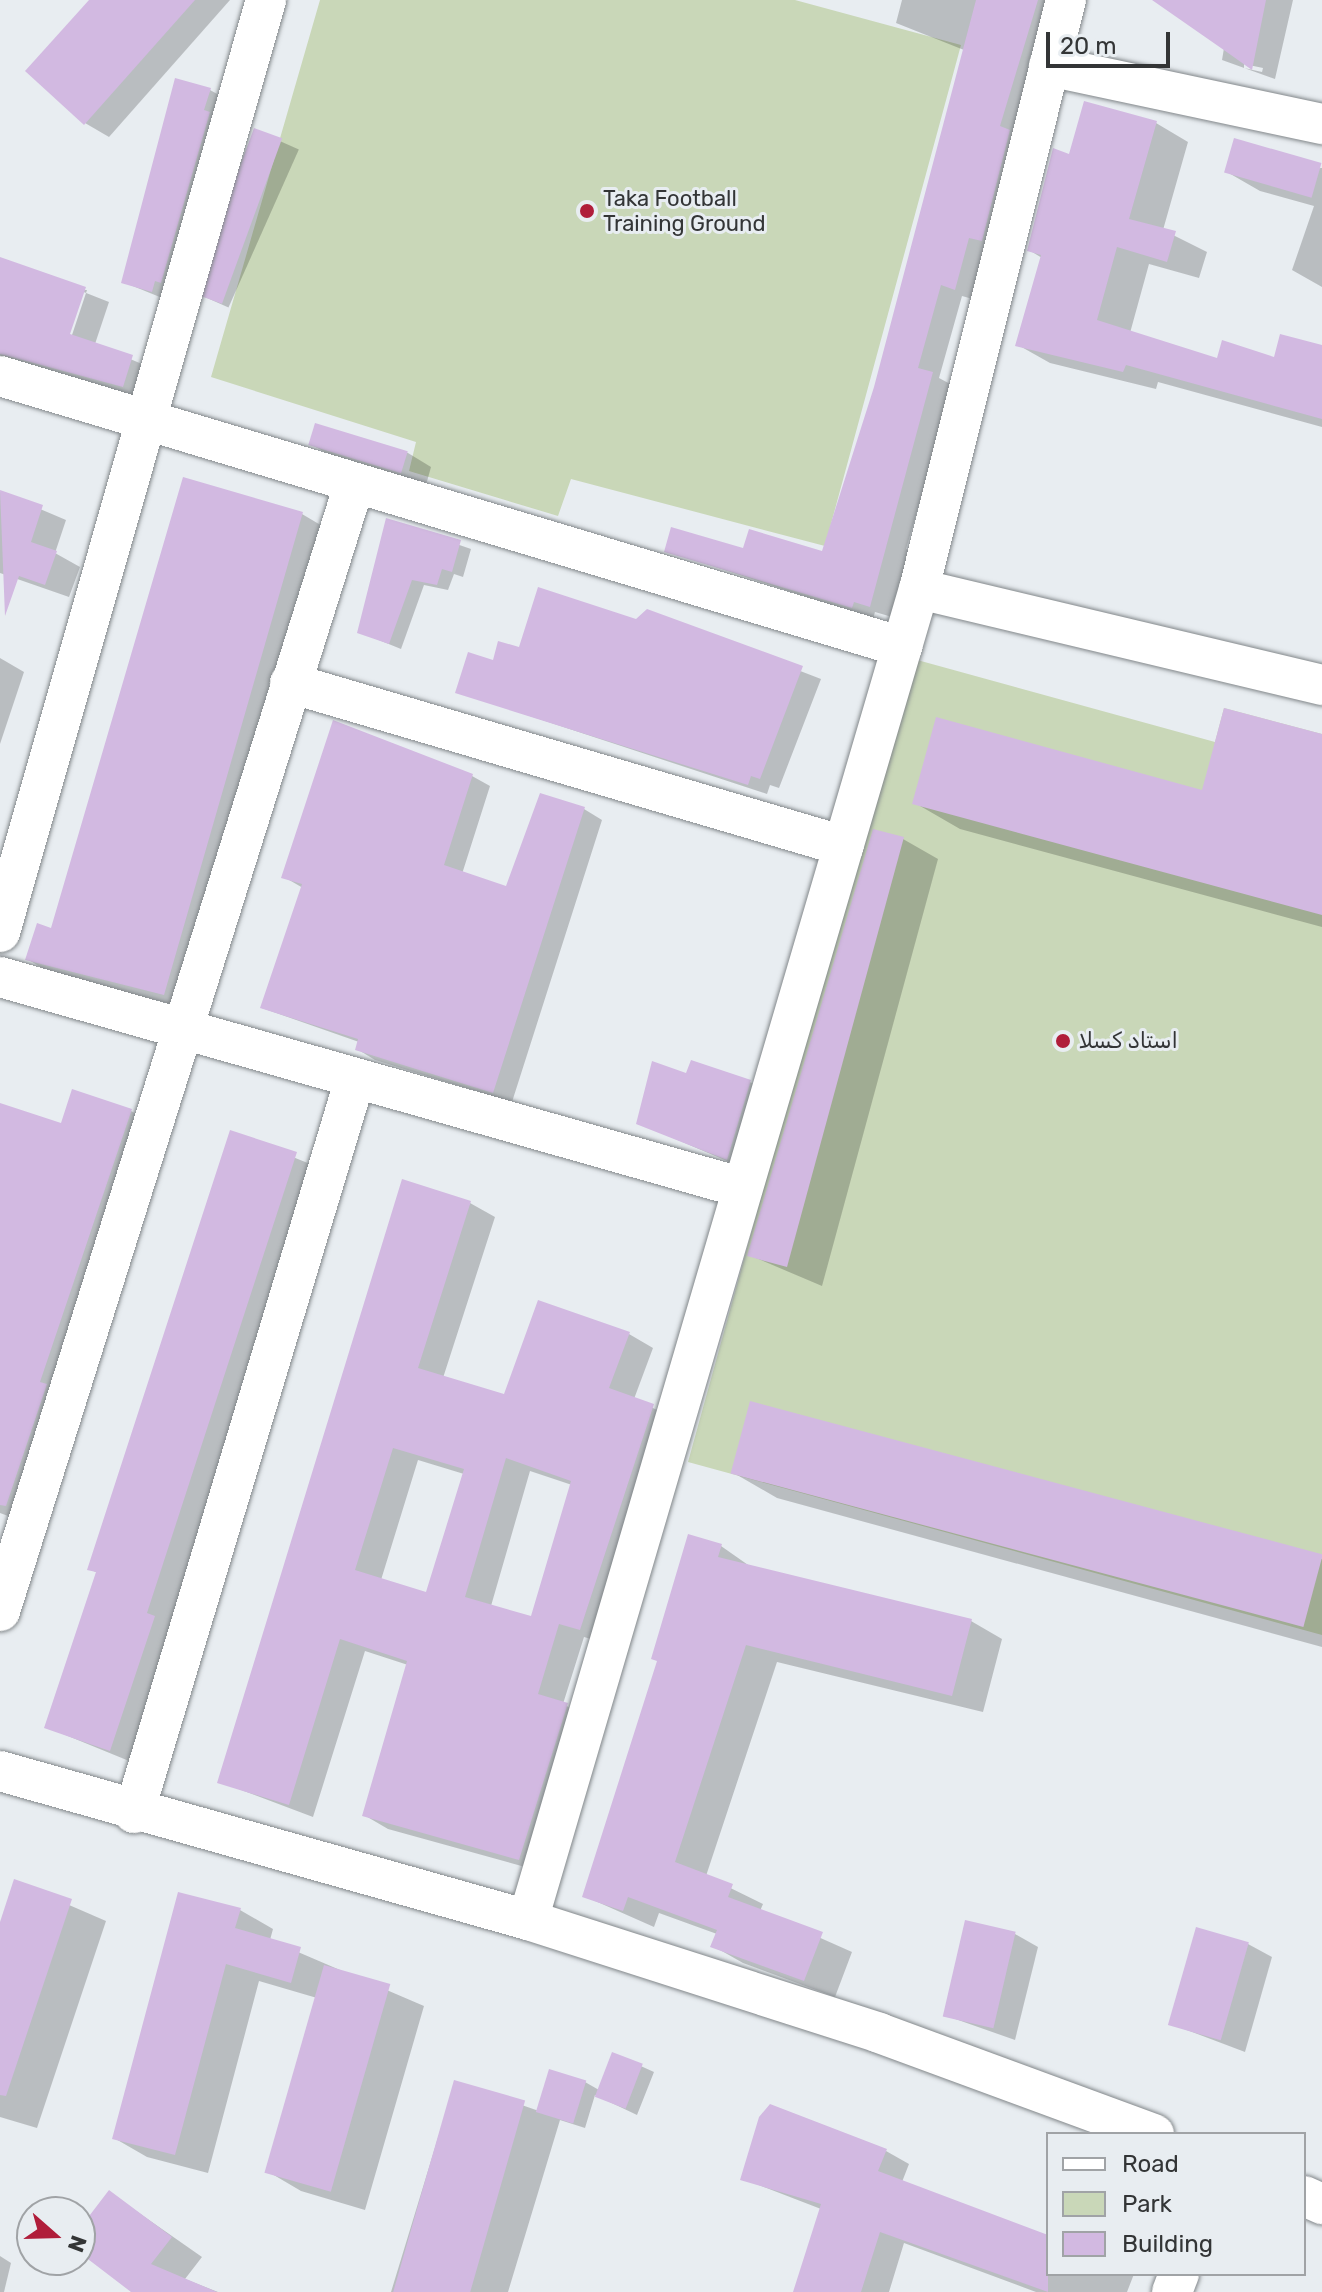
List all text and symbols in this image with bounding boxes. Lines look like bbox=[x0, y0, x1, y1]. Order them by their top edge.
scale bar bbox=[1050, 16, 1174, 66]
text: 20 m bbox=[1060, 32, 1117, 60]
place label: Taka Football Training Ground bbox=[603, 185, 766, 236]
marker: Taka Football Training Ground bbox=[578, 202, 596, 220]
place label: استاد كسلا bbox=[1079, 1028, 1178, 1054]
marker: استاد كسلا bbox=[1054, 1032, 1072, 1050]
legend bbox=[1046, 2132, 1306, 2276]
text: Road bbox=[1122, 2150, 1179, 2178]
text: Park bbox=[1122, 2190, 1172, 2218]
north arrow bbox=[16, 2196, 96, 2276]
text: Building bbox=[1122, 2230, 1213, 2258]
text: N bbox=[62, 2232, 93, 2256]

